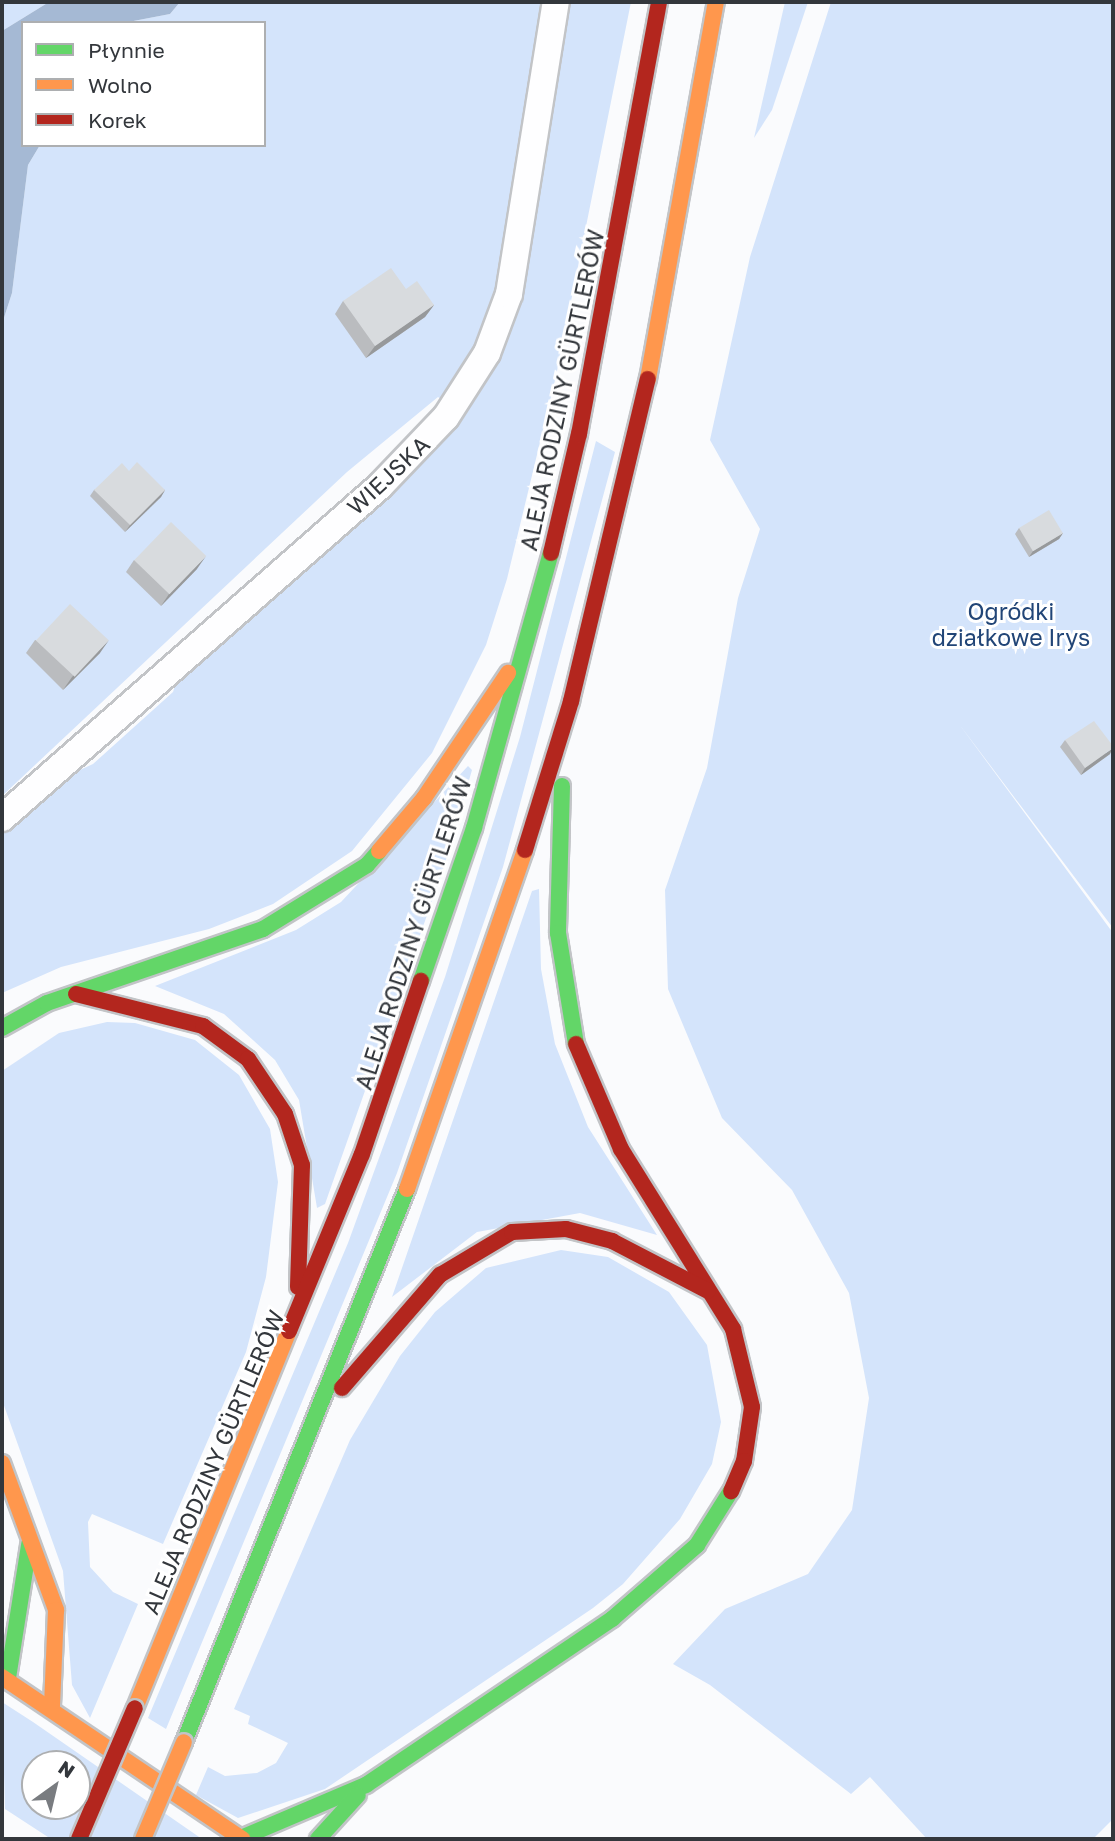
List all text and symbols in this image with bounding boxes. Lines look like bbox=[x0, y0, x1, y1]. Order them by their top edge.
legend bbox=[21, 21, 266, 147]
text: Płynnie bbox=[88, 37, 165, 63]
text: Wolno bbox=[88, 72, 152, 98]
text: Korek bbox=[88, 107, 147, 133]
street label: ALEJA RODZINY GÜRTLERÓW bbox=[514, 227, 610, 553]
street label: WIEJSKA bbox=[341, 430, 435, 520]
park label: Ogródki działkowe Irys bbox=[932, 597, 1090, 651]
street label: ALEJA RODZINY GÜRTLERÓW bbox=[349, 773, 477, 1093]
street label: ALEJA RODZINY GÜRTLERÓW bbox=[136, 1306, 290, 1618]
north arrow bbox=[21, 1750, 91, 1820]
text: N bbox=[54, 1755, 79, 1782]

